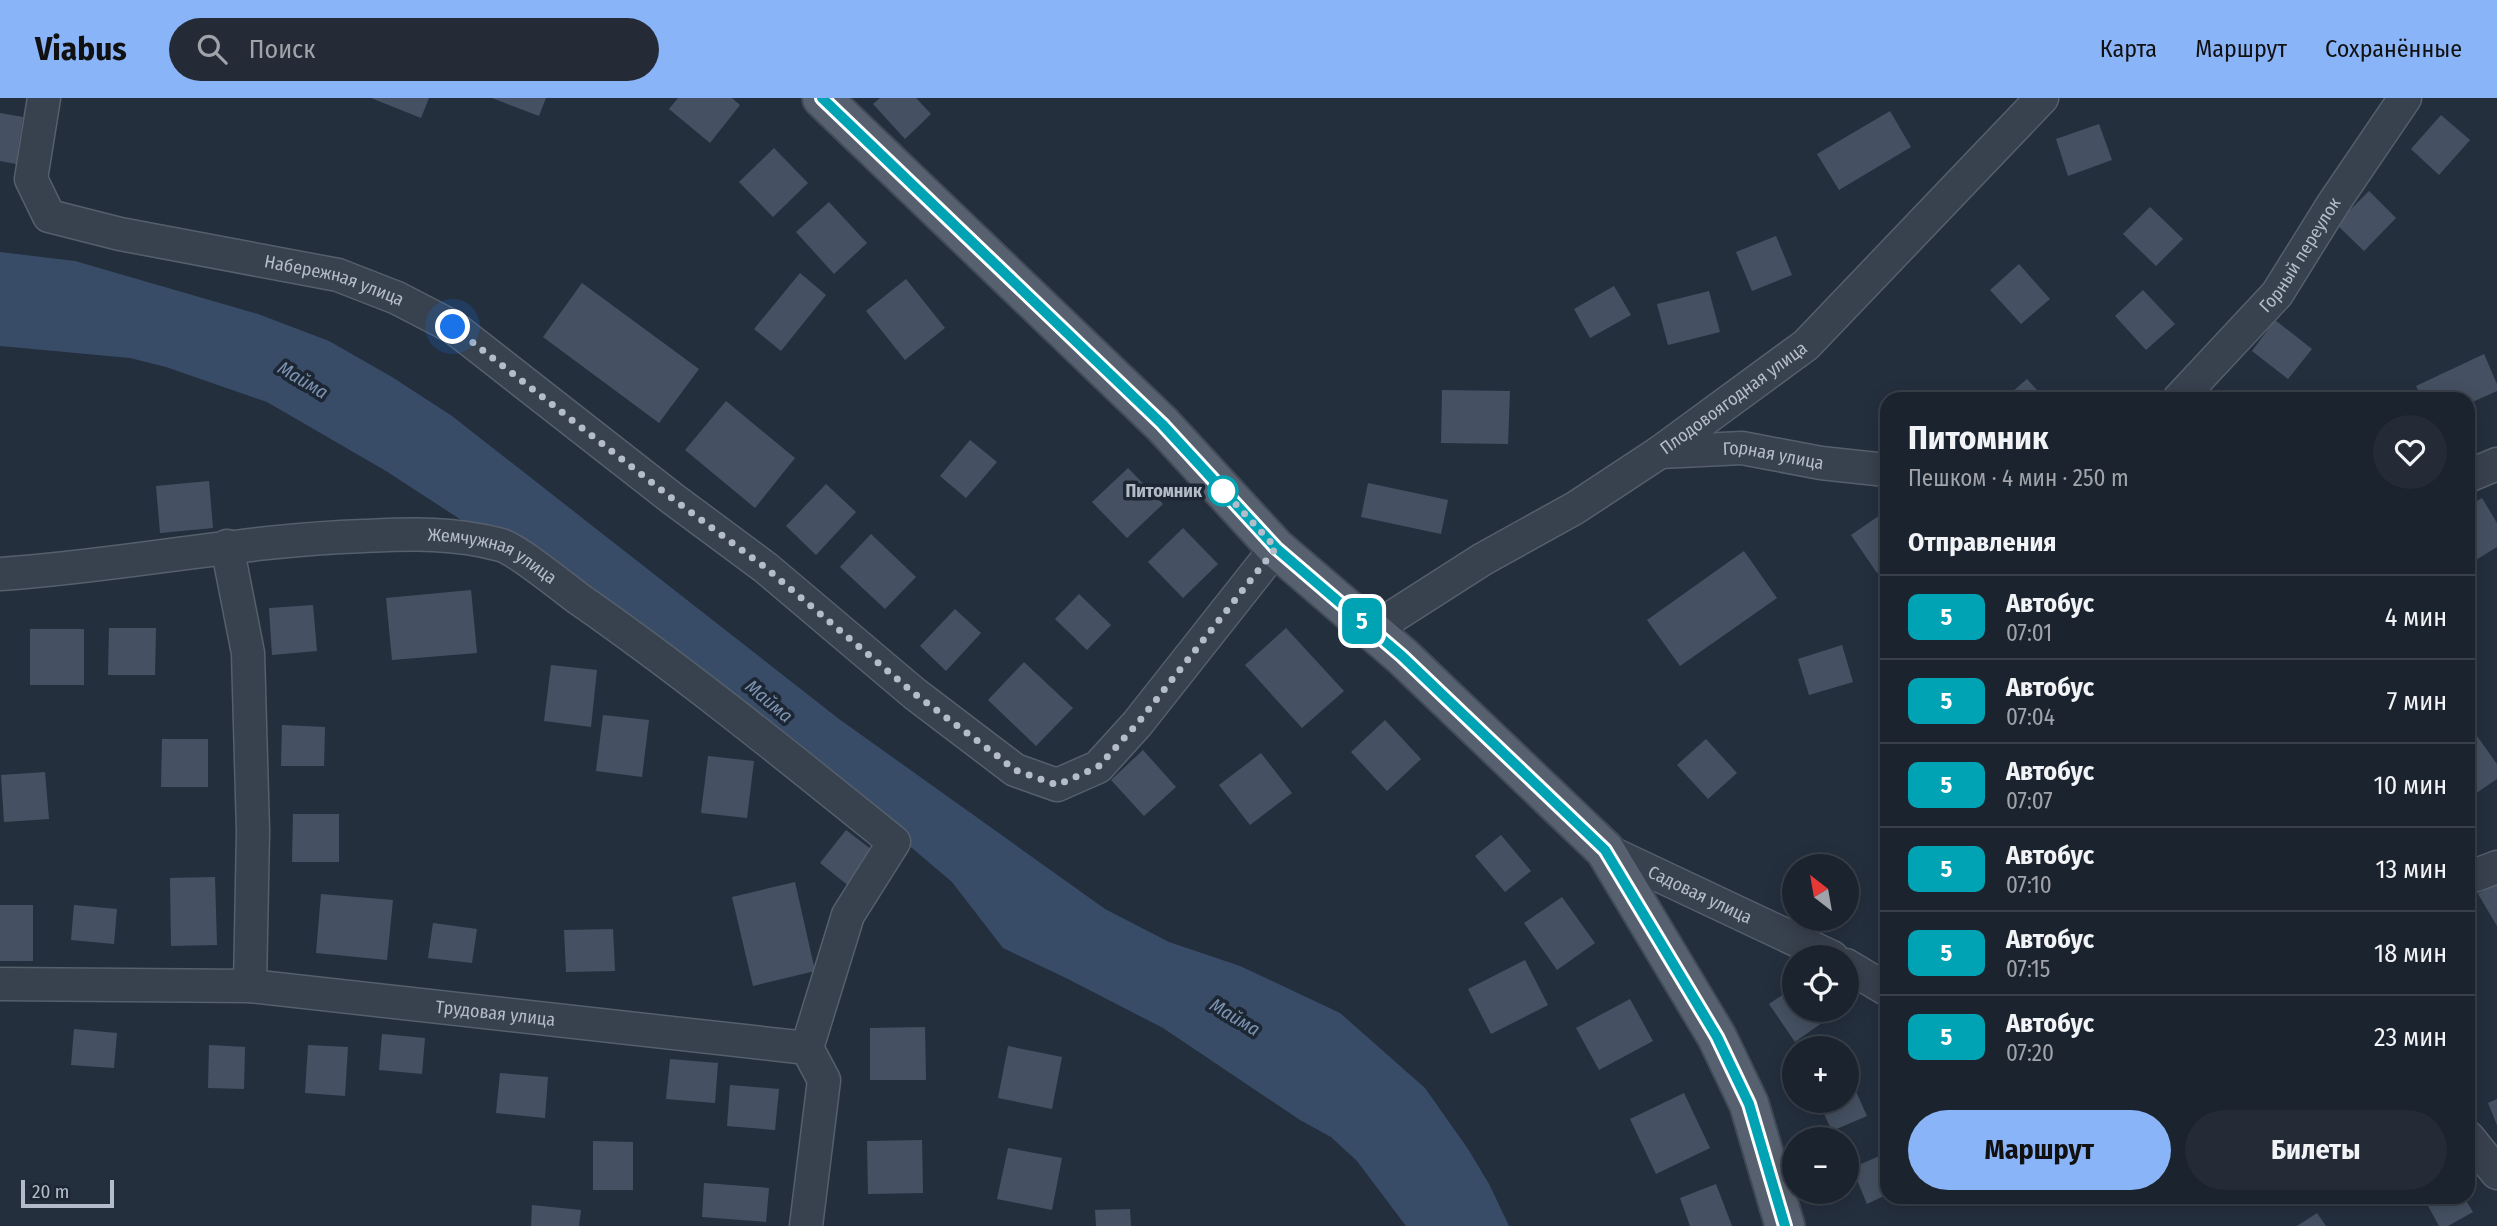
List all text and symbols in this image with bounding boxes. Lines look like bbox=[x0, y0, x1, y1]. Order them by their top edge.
search box bbox=[169, 18, 659, 81]
text: Viabus bbox=[35, 29, 127, 69]
icon: search bbox=[193, 30, 231, 68]
text: Поиск bbox=[249, 34, 315, 65]
text: Карта bbox=[2100, 35, 2157, 63]
text: Маршрут bbox=[2195, 35, 2287, 63]
text: Сохранённые bbox=[2325, 35, 2462, 63]
street label: Горный переулок bbox=[2255, 193, 2346, 317]
street label: Набережная улица bbox=[263, 250, 408, 311]
your location bbox=[435, 309, 470, 344]
street label: Плодовоягодная улица bbox=[1656, 337, 1812, 459]
water label: Майма bbox=[274, 356, 332, 404]
button: heart bbox=[2373, 415, 2447, 489]
text: Питомник bbox=[1908, 418, 2048, 458]
street label: Горная улица bbox=[1722, 437, 1826, 474]
text: Пешком · 4 мин · 250 m bbox=[1908, 464, 2129, 492]
marker: Питомник bbox=[1208, 476, 1238, 506]
place label: Питомник bbox=[1125, 480, 1203, 502]
street label: Жемчужная улица bbox=[427, 524, 561, 589]
text: Отправления bbox=[1908, 527, 2057, 558]
text: Автобус bbox=[2006, 588, 2094, 619]
line badge: 5 bbox=[1339, 598, 1385, 644]
text: 4 мин bbox=[2385, 602, 2447, 633]
text: 5 bbox=[1941, 603, 1952, 631]
text: 5 bbox=[1356, 607, 1368, 635]
text: 07:01 bbox=[2006, 619, 2052, 647]
text: Автобус bbox=[2006, 672, 2094, 703]
water label: Майма bbox=[741, 675, 797, 727]
text: 7 мин bbox=[2387, 686, 2447, 717]
text: 5 bbox=[1941, 687, 1952, 715]
text: 07:04 bbox=[2006, 703, 2055, 731]
text: Автобус bbox=[2006, 756, 2094, 787]
text: 10 мин bbox=[2374, 770, 2447, 801]
text: 5 bbox=[1941, 771, 1952, 799]
text: 07:07 bbox=[2006, 787, 2053, 815]
text: Автобус bbox=[2006, 840, 2094, 871]
north arrow bbox=[1782, 854, 1858, 931]
map controls bbox=[1782, 854, 1859, 1204]
text: 13 мин bbox=[2375, 854, 2447, 885]
text: 5 bbox=[1941, 855, 1952, 883]
street label: Садовая улица bbox=[1644, 861, 1756, 929]
text: 07:10 bbox=[2006, 871, 2052, 899]
text: Автобус bbox=[2006, 924, 2094, 955]
text: 18 мин bbox=[2374, 938, 2447, 969]
text: 5 bbox=[1941, 939, 1952, 967]
button: locate bbox=[1782, 945, 1859, 1022]
text: 07:15 bbox=[2006, 955, 2050, 983]
water label: Майма bbox=[1206, 993, 1264, 1041]
street label: Трудовая улица bbox=[435, 996, 557, 1031]
text: Автобус bbox=[2006, 1008, 2094, 1039]
text: 23 мин bbox=[2374, 1022, 2447, 1053]
text: 5 bbox=[1941, 1023, 1952, 1051]
button: + bbox=[1782, 1036, 1859, 1113]
text: 07:20 bbox=[2006, 1039, 2054, 1067]
button: Маршрут bbox=[1908, 1110, 2171, 1190]
button: Билеты bbox=[2185, 1110, 2447, 1190]
button: − bbox=[1782, 1127, 1859, 1204]
scale bar bbox=[21, 1177, 114, 1209]
text: 20 m bbox=[32, 1180, 69, 1203]

